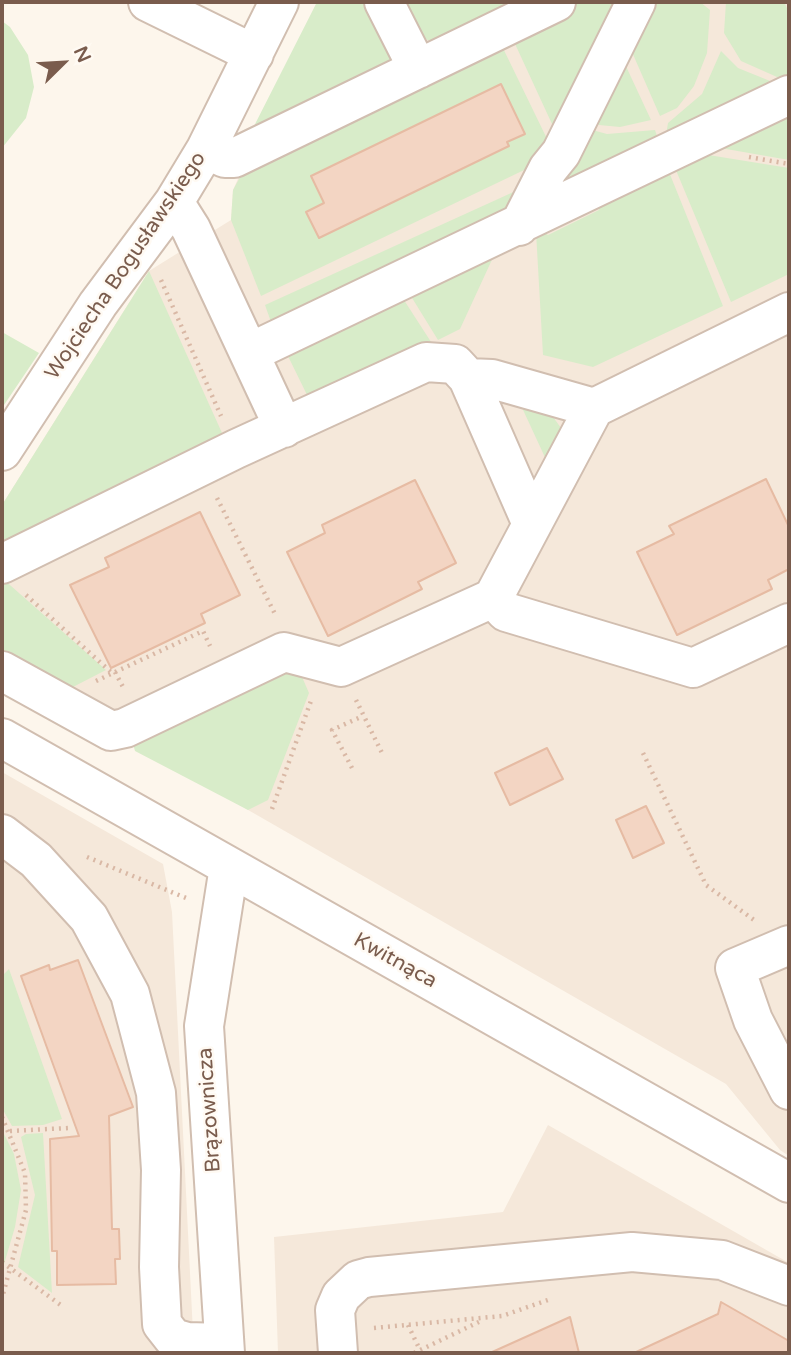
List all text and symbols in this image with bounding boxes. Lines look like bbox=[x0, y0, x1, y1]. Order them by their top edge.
north arrow bbox=[28, 28, 98, 98]
text: N bbox=[69, 43, 95, 66]
street label: Wojciecha Bogusławskiego bbox=[40, 147, 212, 385]
street label: Kwitnąca bbox=[349, 928, 441, 994]
street label: Brązownicza bbox=[193, 1047, 227, 1173]

